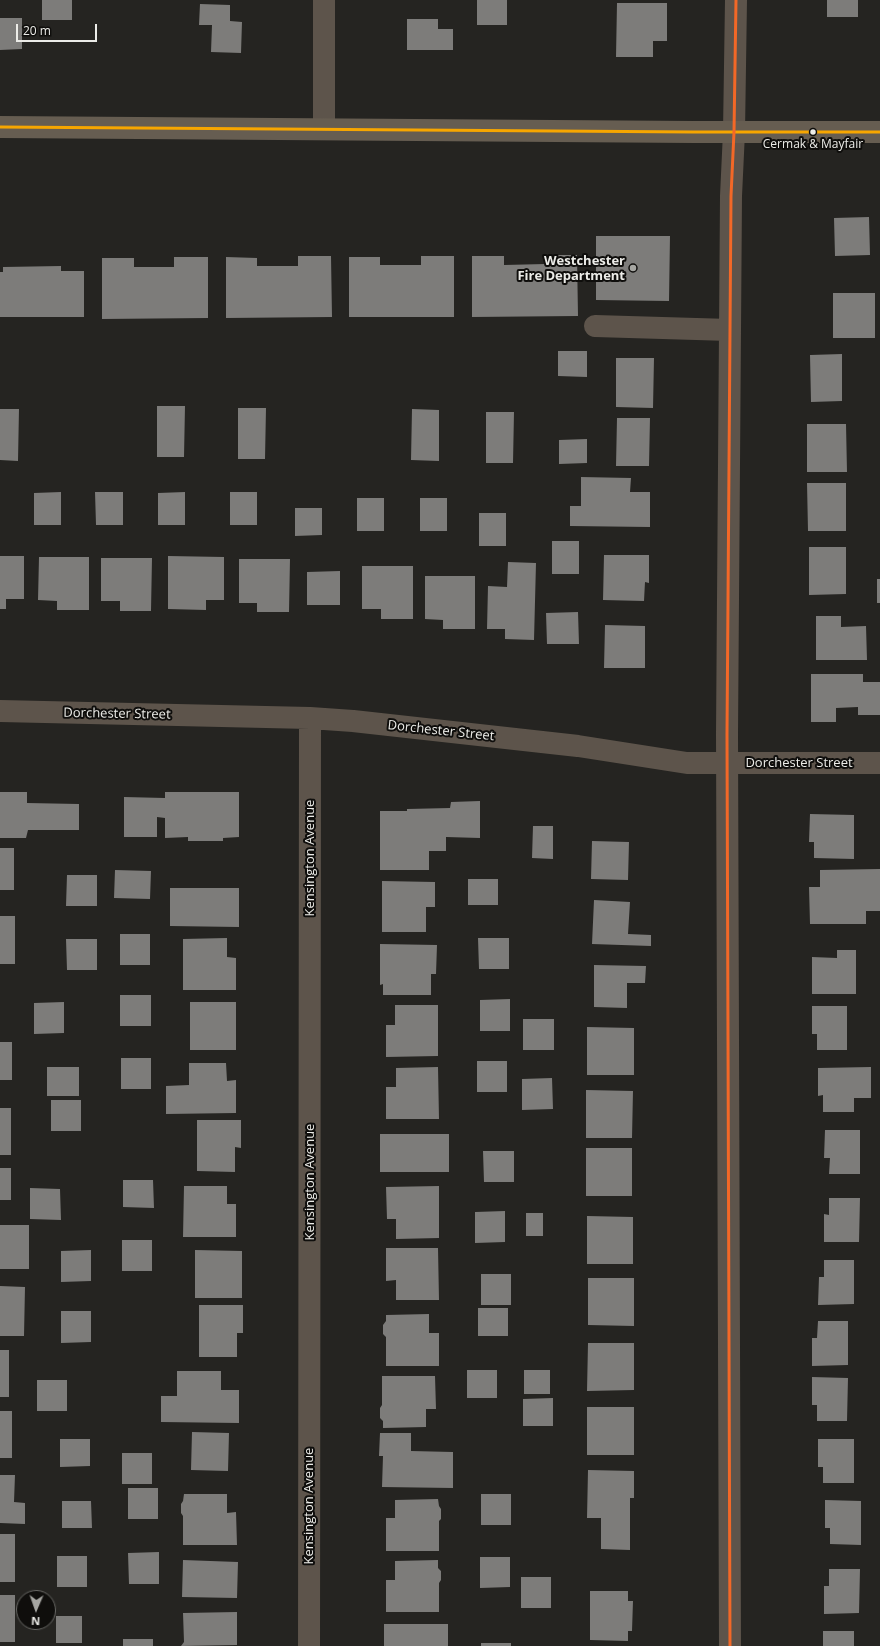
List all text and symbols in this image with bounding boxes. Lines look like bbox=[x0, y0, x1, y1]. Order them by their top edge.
scale bar bbox=[18, 16, 99, 42]
text: 20 m bbox=[23, 22, 51, 39]
marker: Cermak & Mayfair bbox=[808, 127, 818, 137]
place label: Cermak & Mayfair bbox=[763, 138, 863, 152]
place label: Westchester Fire Department bbox=[517, 253, 625, 284]
marker: Westchester Fire Department bbox=[628, 263, 638, 273]
street label: Dorchester Street bbox=[63, 705, 171, 723]
street label: Dorchester Street bbox=[387, 718, 495, 744]
street label: Dorchester Street bbox=[745, 755, 853, 771]
street label: Kensington Avenue bbox=[302, 800, 318, 916]
street label: Kensington Avenue bbox=[302, 1124, 318, 1240]
street label: Kensington Avenue bbox=[301, 1448, 317, 1564]
north arrow bbox=[16, 1590, 56, 1630]
text: N bbox=[31, 1614, 40, 1629]

